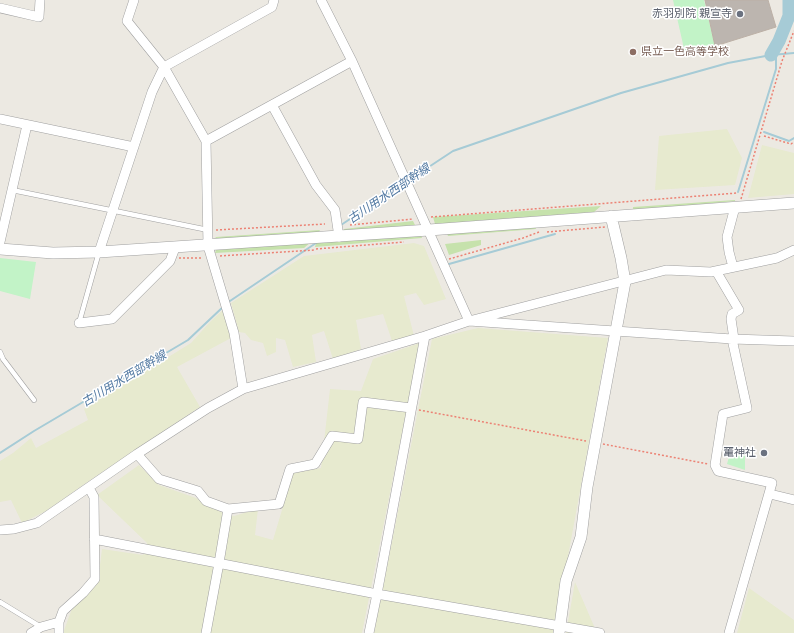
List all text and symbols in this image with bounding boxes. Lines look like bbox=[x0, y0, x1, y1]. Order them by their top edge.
place label: 赤羽別院 親宣寺 bbox=[652, 7, 732, 21]
marker: 赤羽別院 親宣寺 bbox=[735, 9, 745, 19]
place label: 県立一色高等学校 bbox=[641, 45, 729, 59]
marker: 県立一色高等学校 bbox=[628, 47, 638, 57]
water label: 古川用水西部幹線 bbox=[345, 161, 433, 227]
water label: 古川用水西部幹線 bbox=[79, 348, 169, 410]
place label: 竃神社 bbox=[723, 446, 756, 460]
marker: 竃神社 bbox=[759, 448, 769, 458]

